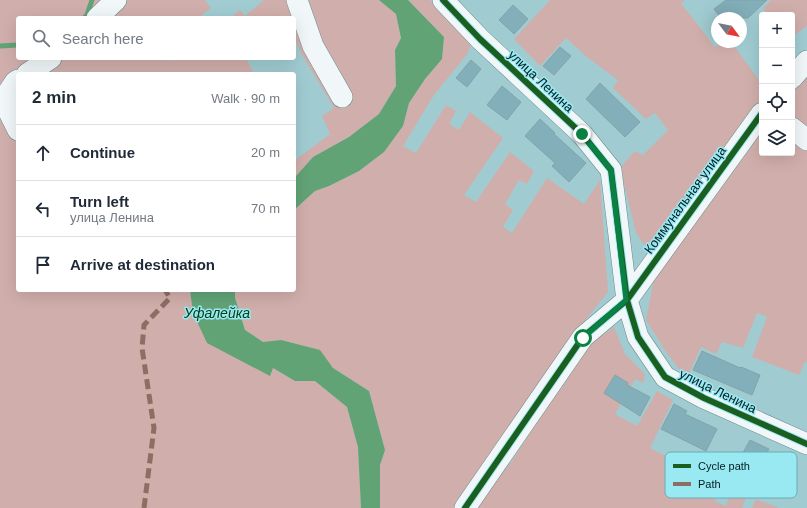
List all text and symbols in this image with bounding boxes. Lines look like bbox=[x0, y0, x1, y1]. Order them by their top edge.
north arrow bbox=[711, 12, 747, 48]
map controls bbox=[759, 12, 795, 156]
button: + bbox=[759, 12, 795, 48]
search box bbox=[16, 16, 296, 60]
icon: search bbox=[30, 27, 52, 49]
text: Search here bbox=[62, 30, 144, 47]
street label: улица Ленина bbox=[505, 47, 577, 116]
button: − bbox=[759, 48, 795, 84]
button: locate bbox=[759, 84, 795, 120]
text: 2 min bbox=[32, 88, 76, 107]
text: Walk · 90 m bbox=[211, 91, 280, 106]
button: layers bbox=[759, 120, 795, 156]
route end bbox=[573, 125, 591, 143]
icon: ahead bbox=[32, 142, 54, 164]
street label: Коммунальная улица bbox=[641, 143, 729, 257]
text: Continue bbox=[70, 144, 135, 161]
text: 20 m bbox=[251, 145, 280, 160]
text: Turn left bbox=[70, 193, 129, 210]
icon: left bbox=[32, 198, 54, 220]
text: 70 m bbox=[251, 201, 280, 216]
text: улица Ленина bbox=[70, 210, 154, 225]
icon: arrive bbox=[32, 254, 54, 276]
text: Arrive at destination bbox=[70, 256, 215, 273]
water label: Уфалейка bbox=[183, 305, 250, 321]
route start bbox=[574, 329, 592, 347]
street label: улица Ленина bbox=[677, 366, 760, 416]
legend bbox=[665, 452, 797, 498]
text: Cycle path bbox=[698, 460, 750, 472]
text: Path bbox=[698, 478, 721, 490]

